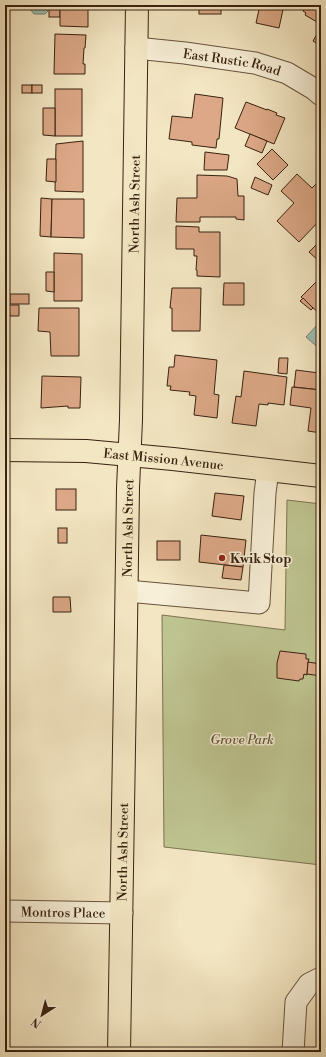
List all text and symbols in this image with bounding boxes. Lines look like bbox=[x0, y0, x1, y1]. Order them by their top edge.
street label: East Rustic Road bbox=[182, 46, 283, 80]
street label: North Ash Street bbox=[126, 154, 144, 254]
street label: East Mission Avenue bbox=[103, 446, 225, 474]
street label: North Ash Street bbox=[120, 478, 137, 577]
place label: Kwik Stop bbox=[230, 551, 291, 567]
marker: Kwik Stop bbox=[217, 553, 227, 563]
park label: Grove Park bbox=[210, 732, 274, 748]
street label: North Ash Street bbox=[114, 802, 132, 901]
street label: Montros Place bbox=[20, 904, 106, 922]
north arrow bbox=[22, 995, 62, 1035]
text: N bbox=[29, 1014, 44, 1031]

